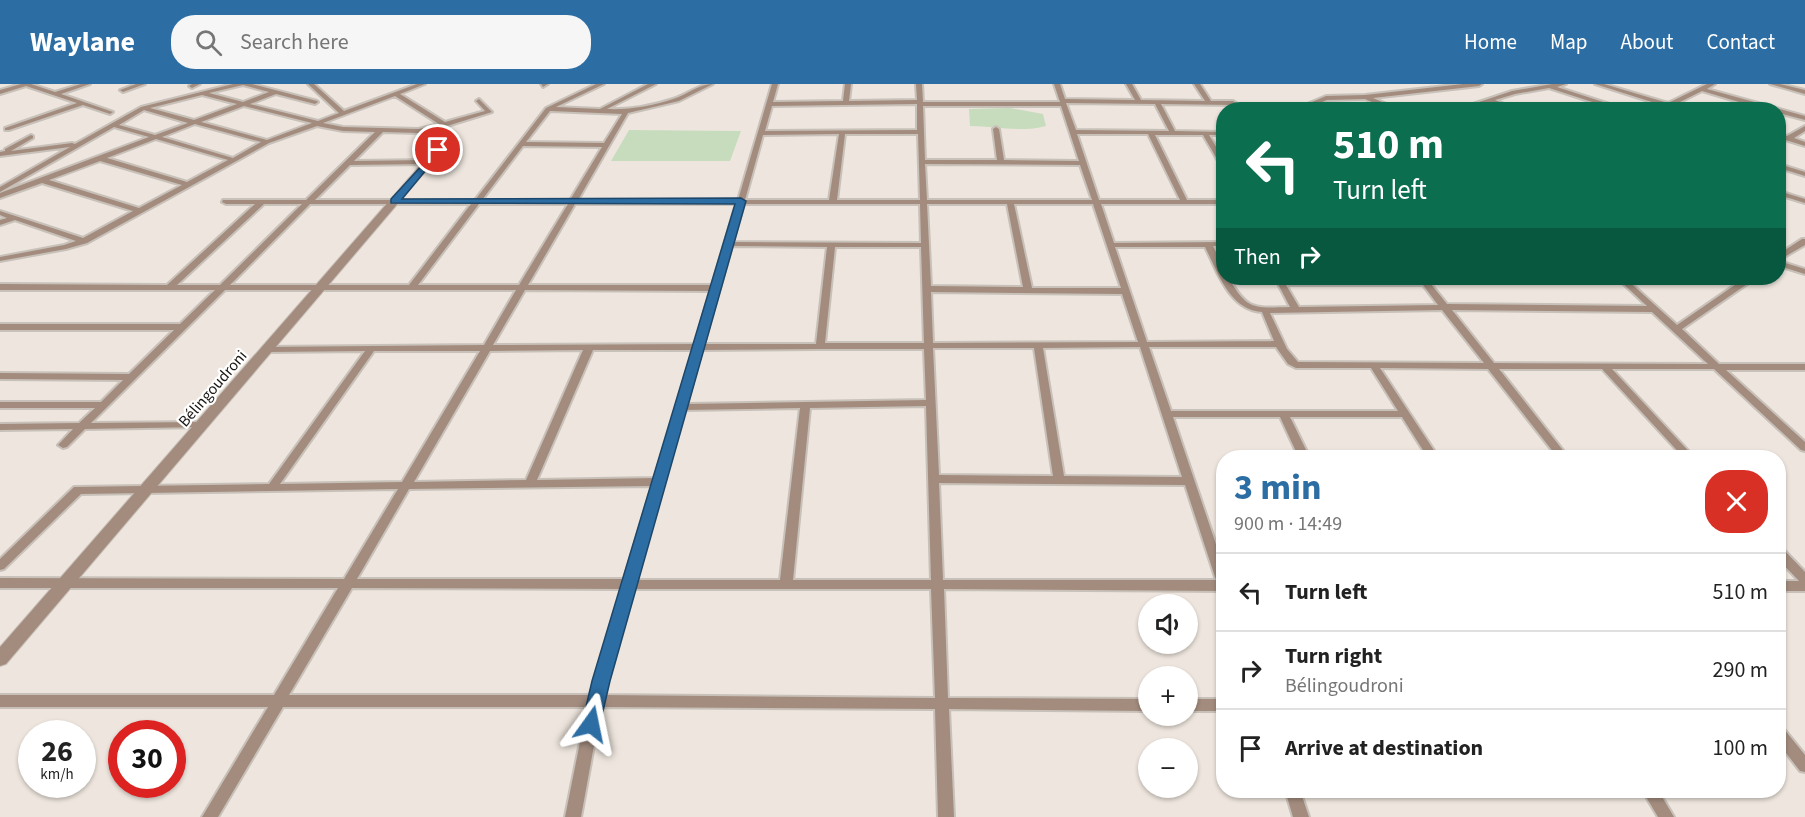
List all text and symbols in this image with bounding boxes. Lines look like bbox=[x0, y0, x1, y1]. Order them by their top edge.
search box bbox=[171, 15, 591, 69]
text: Waylane bbox=[30, 22, 135, 62]
icon: search bbox=[192, 26, 225, 59]
text: Search here bbox=[240, 26, 349, 58]
text: Home bbox=[1464, 27, 1517, 57]
text: Map bbox=[1550, 27, 1588, 57]
text: About bbox=[1621, 27, 1673, 57]
text: Contact bbox=[1706, 27, 1775, 57]
text: 510 m bbox=[1333, 115, 1444, 175]
pin bbox=[412, 124, 463, 175]
icon: left bbox=[1234, 126, 1312, 204]
icon: arrive bbox=[421, 133, 454, 166]
text: Turn left bbox=[1333, 171, 1427, 210]
icon: right bbox=[1293, 240, 1326, 273]
text: Then bbox=[1234, 241, 1281, 273]
street label: Bélingoudroni bbox=[173, 346, 252, 432]
text: 3 min bbox=[1234, 462, 1322, 513]
button: close bbox=[1705, 470, 1768, 533]
text: 900 m · 14:49 bbox=[1234, 510, 1342, 538]
icon: left bbox=[1234, 576, 1267, 609]
text: Turn left bbox=[1285, 576, 1367, 608]
text: 510 m bbox=[1713, 576, 1768, 608]
map controls bbox=[1138, 594, 1198, 798]
button: sound bbox=[1138, 594, 1198, 654]
text: Turn right bbox=[1285, 640, 1382, 672]
icon: right bbox=[1234, 654, 1267, 687]
text: 290 m bbox=[1713, 654, 1768, 686]
button: + bbox=[1138, 666, 1198, 726]
text: Bélingoudroni bbox=[1285, 672, 1404, 700]
position arrow bbox=[559, 692, 623, 756]
speed limit sign: 30 bbox=[108, 720, 186, 798]
text: 26 bbox=[41, 730, 73, 773]
icon: arrive bbox=[1234, 732, 1267, 765]
text: Arrive at destination bbox=[1285, 732, 1483, 764]
text: 100 m bbox=[1713, 732, 1768, 764]
button: − bbox=[1138, 738, 1198, 798]
text: km/h bbox=[40, 764, 74, 785]

